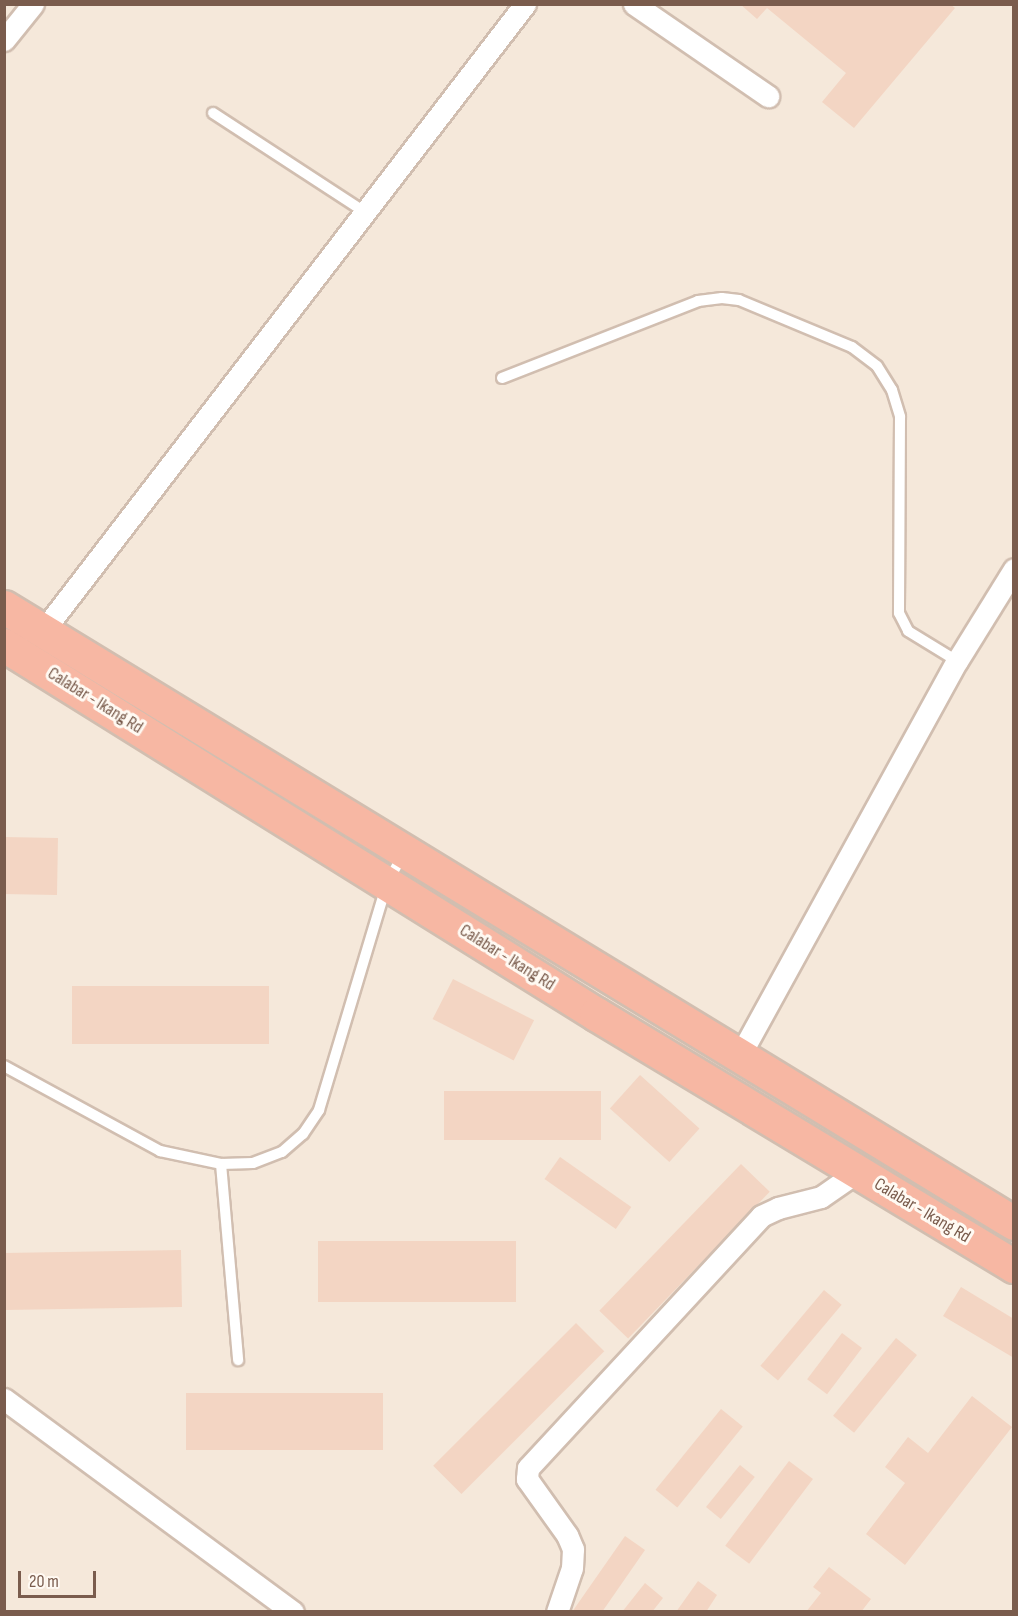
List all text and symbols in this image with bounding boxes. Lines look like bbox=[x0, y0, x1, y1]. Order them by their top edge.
street label: Calabar - Ikang Rd bbox=[43, 663, 147, 739]
street label: Calabar - Ikang Rd bbox=[455, 920, 559, 996]
street label: Calabar - Ikang Rd bbox=[870, 1174, 974, 1248]
scale bar bbox=[21, 1559, 99, 1597]
text: 20 m bbox=[29, 1571, 59, 1592]

